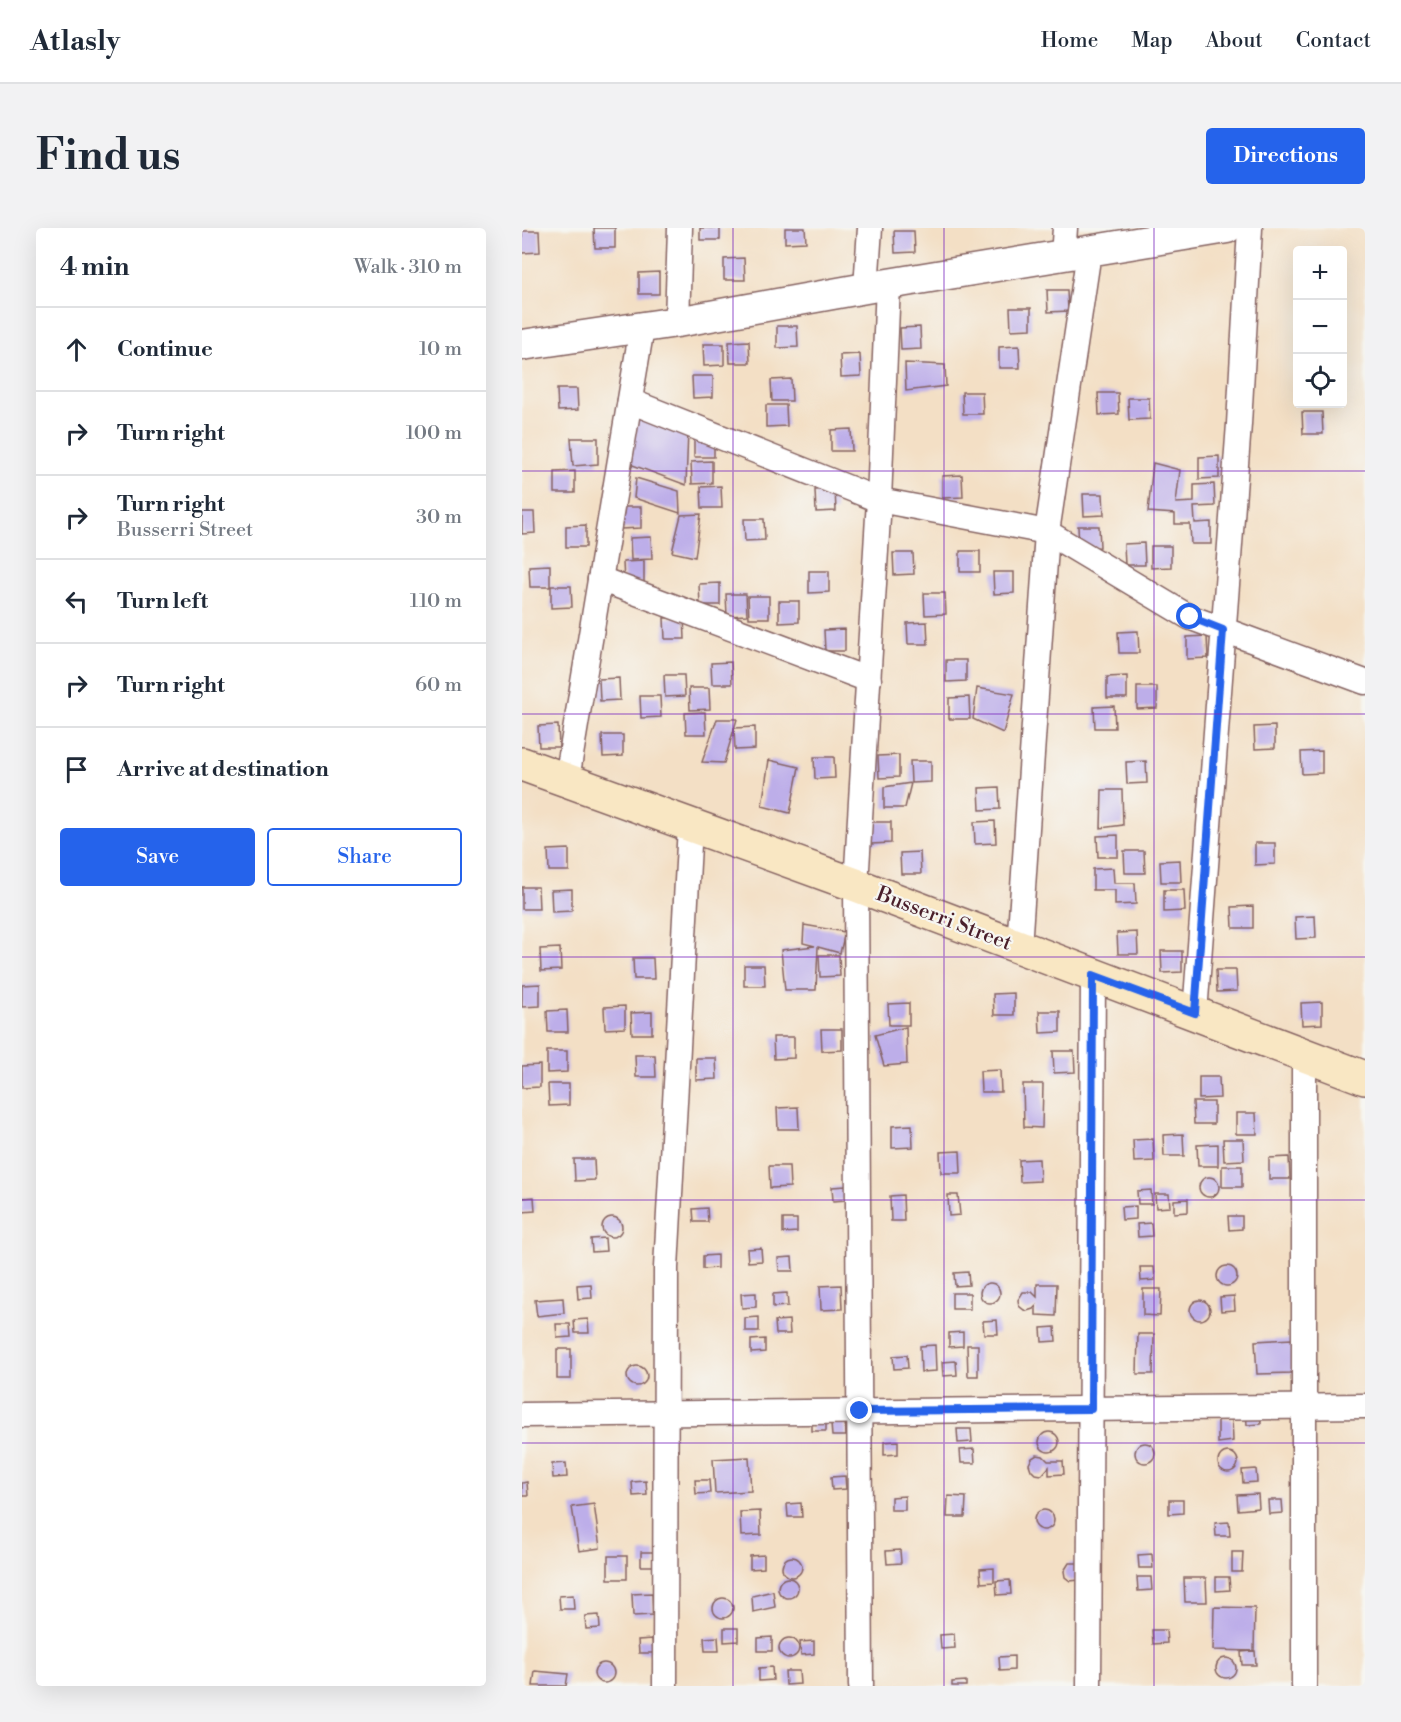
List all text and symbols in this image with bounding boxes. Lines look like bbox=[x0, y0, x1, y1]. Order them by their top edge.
text: Atlasly bbox=[30, 24, 120, 59]
text: Home bbox=[1041, 28, 1098, 54]
text: Map bbox=[1131, 28, 1173, 54]
text: About bbox=[1206, 28, 1263, 54]
text: Contact bbox=[1296, 28, 1371, 54]
button: Directions bbox=[1206, 128, 1365, 184]
text: Find us bbox=[36, 130, 180, 183]
map controls bbox=[1293, 246, 1347, 408]
button: + bbox=[1293, 246, 1347, 300]
text: 4 min bbox=[60, 251, 130, 283]
text: Walk · 310 m bbox=[354, 255, 462, 280]
button: − bbox=[1293, 300, 1347, 354]
icon: ahead bbox=[60, 333, 93, 366]
text: Continue bbox=[117, 336, 213, 363]
text: 10 m bbox=[419, 337, 462, 362]
button: locate bbox=[1293, 354, 1347, 408]
icon: right bbox=[60, 417, 93, 450]
text: Turn right bbox=[117, 420, 225, 447]
text: 100 m bbox=[406, 421, 462, 446]
text: Turn right bbox=[117, 491, 225, 518]
icon: right bbox=[60, 501, 93, 534]
text: 30 m bbox=[416, 505, 462, 530]
text: Busserri Street bbox=[117, 518, 253, 543]
icon: left bbox=[60, 585, 93, 618]
text: Turn left bbox=[117, 588, 208, 615]
text: 110 m bbox=[410, 589, 462, 614]
route start bbox=[1176, 603, 1202, 629]
icon: right bbox=[60, 669, 93, 702]
text: Turn right bbox=[117, 672, 225, 699]
text: 60 m bbox=[415, 673, 462, 698]
icon: arrive bbox=[60, 753, 93, 786]
text: Arrive at destination bbox=[117, 756, 329, 783]
button: Save bbox=[60, 828, 255, 886]
button: Share bbox=[267, 828, 462, 886]
street label: Busserri Street bbox=[872, 881, 1016, 957]
route end bbox=[846, 1397, 872, 1423]

